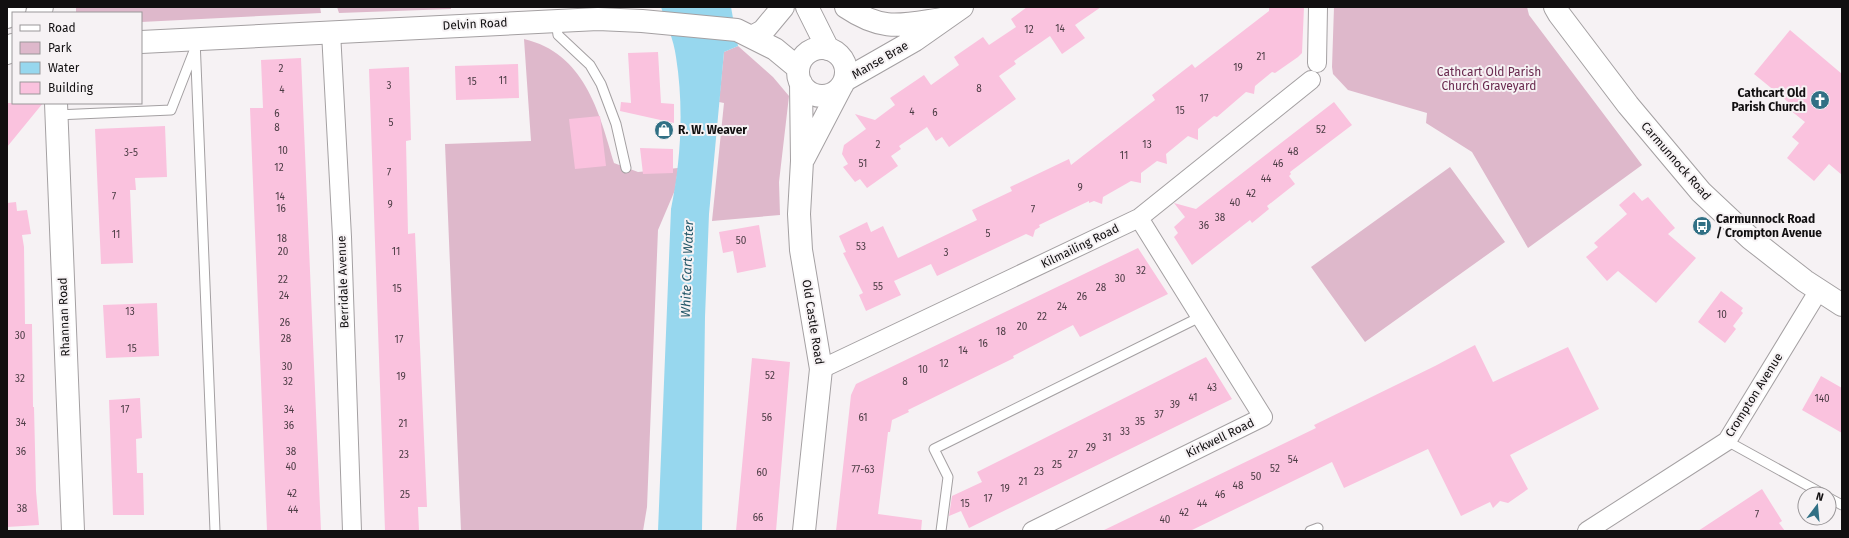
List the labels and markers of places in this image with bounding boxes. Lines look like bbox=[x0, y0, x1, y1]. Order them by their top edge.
place label: Cathcart Old Parish Church bbox=[1731, 86, 1806, 114]
church icon: Cathcart Old Parish Church bbox=[1809, 89, 1831, 111]
shop icon: R. W. Weaver bbox=[653, 119, 675, 141]
place label: R. W. Weaver bbox=[678, 123, 747, 137]
place label: Carmunnock Road / Crompton Avenue bbox=[1716, 212, 1822, 240]
bus stop icon: Carmunnock Road / Crompton Avenue bbox=[1691, 215, 1713, 237]

